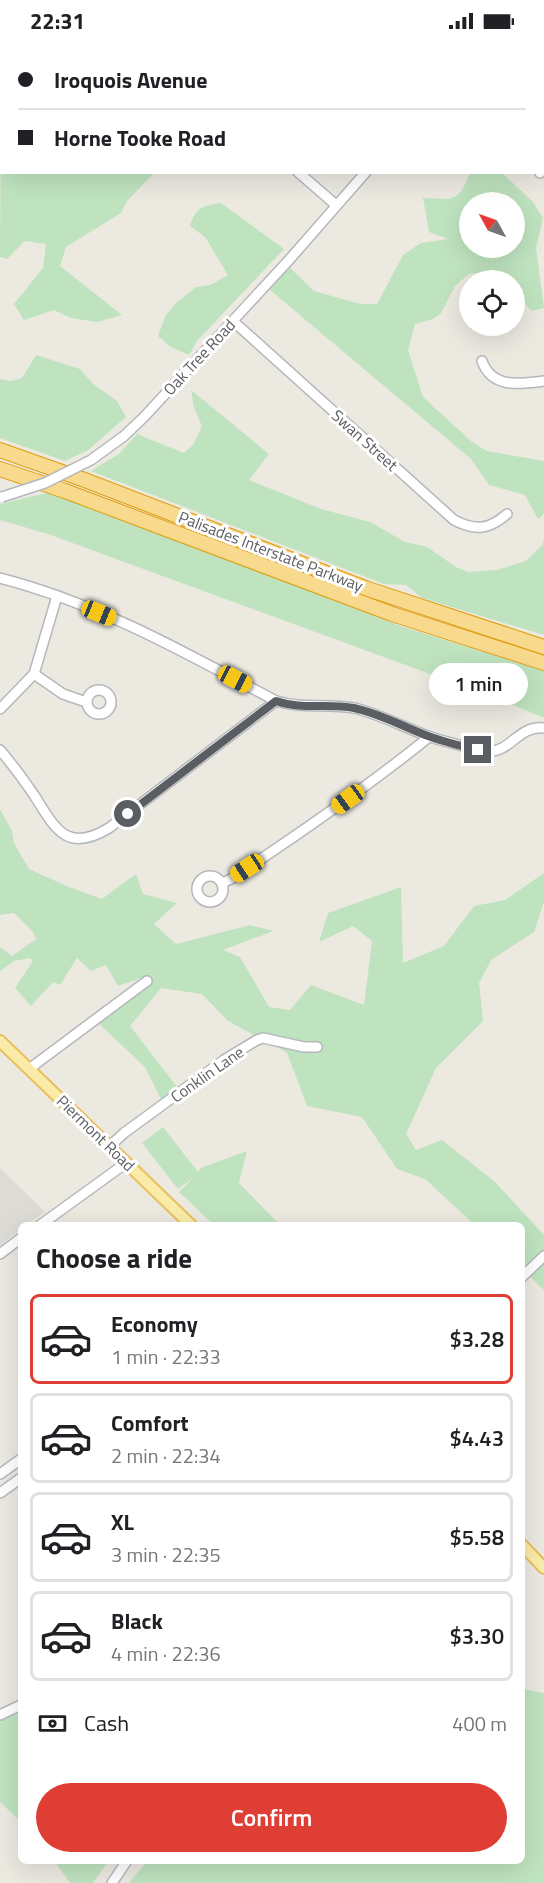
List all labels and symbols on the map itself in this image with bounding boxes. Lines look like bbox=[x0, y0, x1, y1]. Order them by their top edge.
north arrow bbox=[459, 192, 525, 258]
street label: Oak Tree Road bbox=[157, 314, 241, 400]
street label: Swan Street bbox=[326, 404, 404, 477]
street label: Palisades Interstate Parkway bbox=[175, 505, 367, 597]
car bbox=[79, 598, 119, 628]
car bbox=[215, 663, 255, 695]
callout: 1 min bbox=[428, 663, 528, 705]
route end bbox=[464, 736, 491, 763]
car bbox=[328, 781, 368, 817]
route start bbox=[114, 800, 141, 827]
car bbox=[227, 851, 267, 885]
street label: Conklin Lane bbox=[165, 1040, 249, 1108]
street label: Piermont Road bbox=[51, 1089, 141, 1177]

